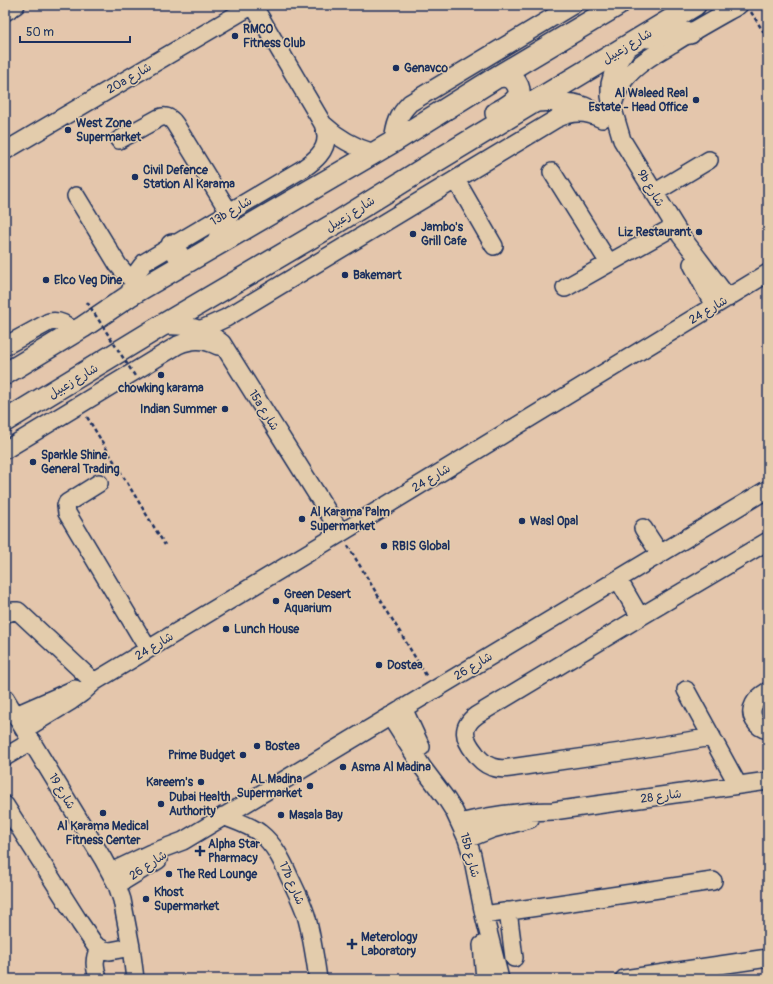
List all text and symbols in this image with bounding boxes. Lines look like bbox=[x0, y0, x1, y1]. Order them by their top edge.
scale bar bbox=[20, 18, 130, 44]
place label: RMCO Fitness Club bbox=[243, 22, 306, 51]
text: 50 m bbox=[26, 25, 54, 40]
street label: شارع زعبيل bbox=[600, 26, 655, 68]
marker: RMCO Fitness Club bbox=[230, 31, 240, 41]
street label: 20a شارع bbox=[104, 60, 155, 98]
place label: Genavco bbox=[404, 61, 449, 76]
marker: Genavco bbox=[391, 63, 401, 73]
place label: Al Waleed Real Estate - Head Office bbox=[589, 86, 689, 115]
marker: Al Waleed Real Estate - Head Office bbox=[691, 95, 701, 105]
place label: West Zone Supermarket bbox=[76, 116, 142, 145]
marker: West Zone Supermarket bbox=[63, 125, 73, 135]
place label: Civil Defence Station Al Karama bbox=[143, 163, 235, 192]
street label: 9b شارع bbox=[633, 167, 667, 210]
marker: Civil Defence Station Al Karama bbox=[130, 172, 140, 182]
street label: 13b شارع bbox=[208, 193, 255, 230]
street label: شارع زعبيل bbox=[323, 193, 378, 236]
place label: Jambo's Grill Cafe bbox=[421, 220, 468, 249]
place label: Liz Restaurant bbox=[618, 225, 692, 240]
marker: Liz Restaurant bbox=[694, 227, 704, 237]
marker: Jambo's Grill Cafe bbox=[408, 229, 418, 239]
place label: Bakemart bbox=[353, 268, 403, 283]
marker: Bakemart bbox=[340, 270, 350, 280]
place label: Elco Veg Dine bbox=[54, 273, 123, 288]
marker: Elco Veg Dine bbox=[41, 275, 51, 285]
street label: شارع 24 bbox=[686, 293, 731, 329]
street label: شارع زعبيل bbox=[46, 361, 101, 403]
marker: chowking karama bbox=[156, 370, 166, 380]
place label: chowking karama bbox=[117, 381, 204, 396]
street label: 15a شارع bbox=[244, 387, 282, 434]
place label: Indian Summer bbox=[140, 402, 218, 417]
marker: Indian Summer bbox=[220, 404, 230, 414]
place label: Sparkle Shine General Trading bbox=[41, 448, 120, 477]
marker: Sparkle Shine General Trading bbox=[28, 457, 38, 467]
street label: شارع 24 bbox=[409, 461, 454, 497]
place label: Al Karama Palm Supermarket bbox=[310, 505, 390, 534]
marker: Al Karama Palm Supermarket bbox=[297, 514, 307, 524]
place label: Wasl Opal bbox=[530, 514, 579, 529]
marker: Wasl Opal bbox=[517, 516, 527, 526]
place label: RBIS Global bbox=[392, 539, 450, 554]
marker: RBIS Global bbox=[379, 541, 389, 551]
place label: Green Desert Aquarium bbox=[284, 587, 352, 616]
marker: Green Desert Aquarium bbox=[271, 596, 281, 606]
place label: Lunch House bbox=[234, 622, 300, 637]
marker: Lunch House bbox=[221, 624, 231, 634]
street label: شارع 24 bbox=[132, 629, 177, 665]
street label: شارع 26 bbox=[451, 649, 496, 685]
place label: Dostea bbox=[387, 658, 423, 673]
marker: Dostea bbox=[374, 660, 384, 670]
place label: Bostea bbox=[265, 739, 300, 754]
marker: Bostea bbox=[252, 741, 262, 751]
place label: Prime Budget bbox=[168, 748, 236, 763]
marker: Prime Budget bbox=[238, 750, 248, 760]
place label: Asma Al Madina bbox=[351, 760, 431, 775]
marker: Asma Al Madina bbox=[338, 762, 348, 772]
street label: شارع 19 bbox=[44, 770, 78, 813]
place label: AL Madina Supermarket bbox=[237, 772, 303, 801]
place label: Kareem's bbox=[146, 775, 194, 790]
marker: Kareem's bbox=[196, 777, 206, 787]
marker: AL Madina Supermarket bbox=[305, 781, 315, 791]
street label: شارع 28 bbox=[640, 786, 683, 808]
place label: Dubai Health Authority bbox=[169, 790, 231, 819]
marker: Dubai Health Authority bbox=[156, 799, 166, 809]
marker: Al Karama Medical Fitness Center bbox=[98, 808, 108, 818]
place label: Masala Bay bbox=[289, 808, 344, 823]
marker: Masala Bay bbox=[276, 810, 286, 820]
place label: Al Karama Medical Fitness Center bbox=[57, 819, 149, 848]
street label: 15b شارع bbox=[455, 831, 483, 879]
place label: Alpha Star Pharmacy bbox=[208, 837, 261, 866]
marker: Alpha Star Pharmacy bbox=[195, 846, 205, 856]
street label: شارع 26 bbox=[127, 847, 171, 884]
street label: 17b شارع bbox=[275, 859, 308, 907]
place label: The Red Lounge bbox=[176, 867, 258, 882]
marker: The Red Lounge bbox=[164, 869, 174, 879]
place label: Khost Supermarket bbox=[154, 885, 220, 914]
marker: Khost Supermarket bbox=[141, 894, 151, 904]
place label: Meterology Laboratory bbox=[361, 930, 418, 959]
marker: Meterology Laboratory bbox=[346, 938, 358, 950]

